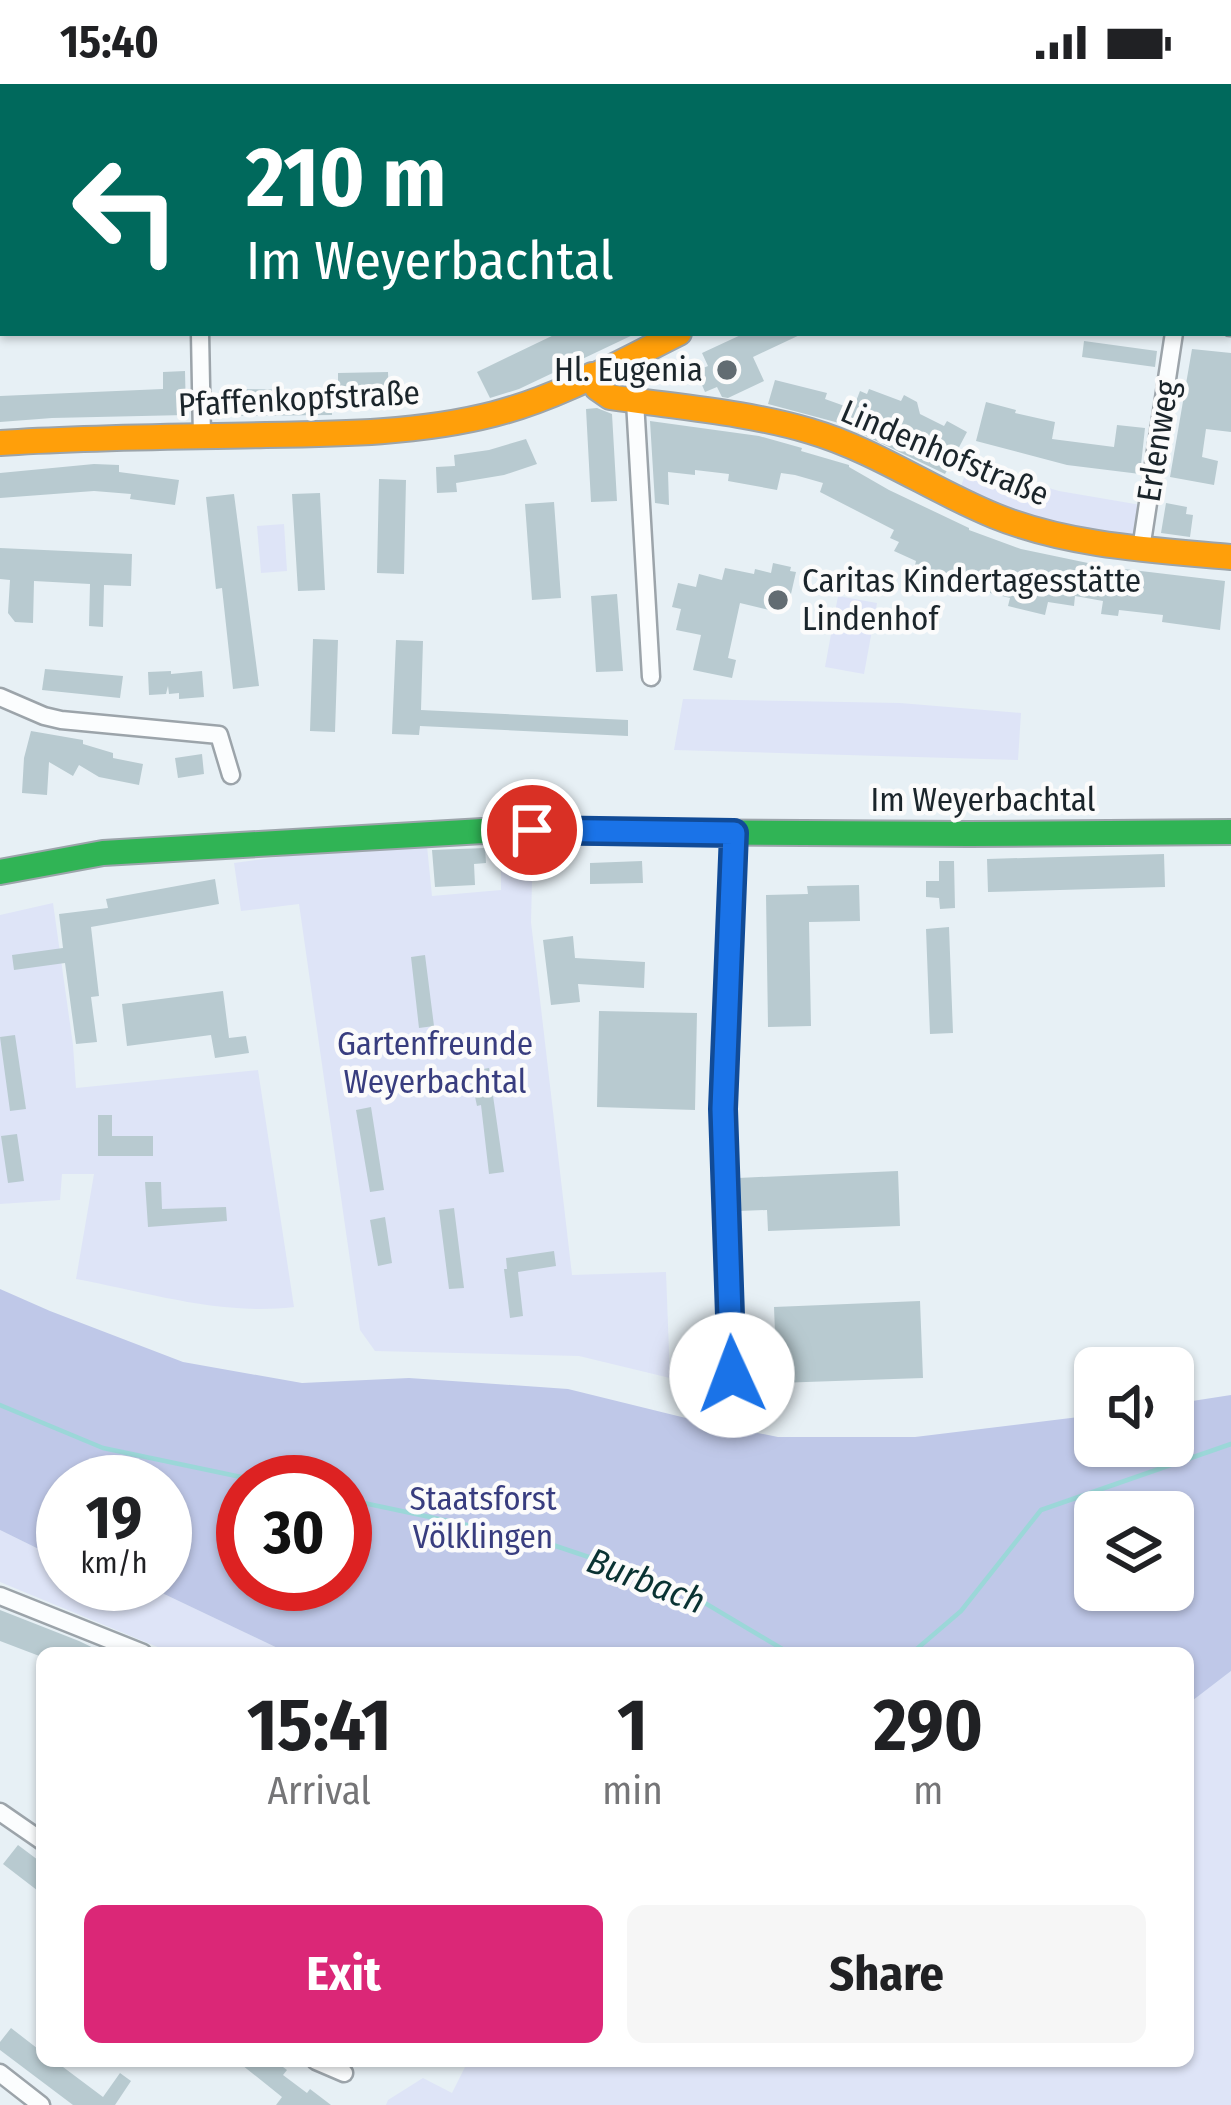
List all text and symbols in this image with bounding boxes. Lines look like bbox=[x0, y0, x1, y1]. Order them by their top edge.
text: 15:40 bbox=[60, 15, 159, 69]
text: 210 m bbox=[246, 127, 446, 228]
icon: left bbox=[48, 132, 204, 288]
text: Im Weyerbachtal bbox=[246, 229, 614, 293]
place label: Hl. Eugenia bbox=[554, 350, 703, 390]
marker: Hl. Eugenia bbox=[714, 357, 740, 383]
street label: Pfaffenkopfstraße bbox=[177, 373, 421, 425]
street label: Erlenweg bbox=[1129, 377, 1187, 505]
street label: Lindenhofstraße bbox=[835, 391, 1055, 515]
place label: Caritas Kindertagesstätte Lindenhof bbox=[802, 561, 1141, 639]
marker: Caritas Kindertagesstätte Lindenhof bbox=[765, 587, 791, 613]
pin bbox=[481, 779, 583, 881]
street label: Im Weyerbachtal bbox=[871, 780, 1096, 820]
icon: arrive bbox=[499, 797, 565, 863]
park label: Gartenfreunde Weyerbachtal bbox=[337, 1024, 533, 1102]
position arrow bbox=[669, 1312, 795, 1438]
map controls bbox=[1074, 1347, 1194, 1611]
button: sound bbox=[1074, 1347, 1194, 1467]
speed limit sign: 30 bbox=[216, 1455, 372, 1611]
park label: Staatsforst Völklingen bbox=[409, 1479, 557, 1557]
text: 19 bbox=[86, 1482, 142, 1554]
button: layers bbox=[1074, 1491, 1194, 1611]
water label: Burbach bbox=[581, 1538, 711, 1624]
text: km/h bbox=[81, 1545, 147, 1581]
text: 15:41 bbox=[247, 1683, 391, 1769]
text: 1 bbox=[617, 1683, 648, 1769]
text: 290 bbox=[874, 1683, 983, 1769]
text: Arrival bbox=[267, 1768, 371, 1814]
text: min bbox=[602, 1768, 663, 1814]
text: m bbox=[913, 1768, 943, 1814]
button: Exit bbox=[84, 1905, 603, 2043]
button: Share bbox=[627, 1905, 1146, 2043]

